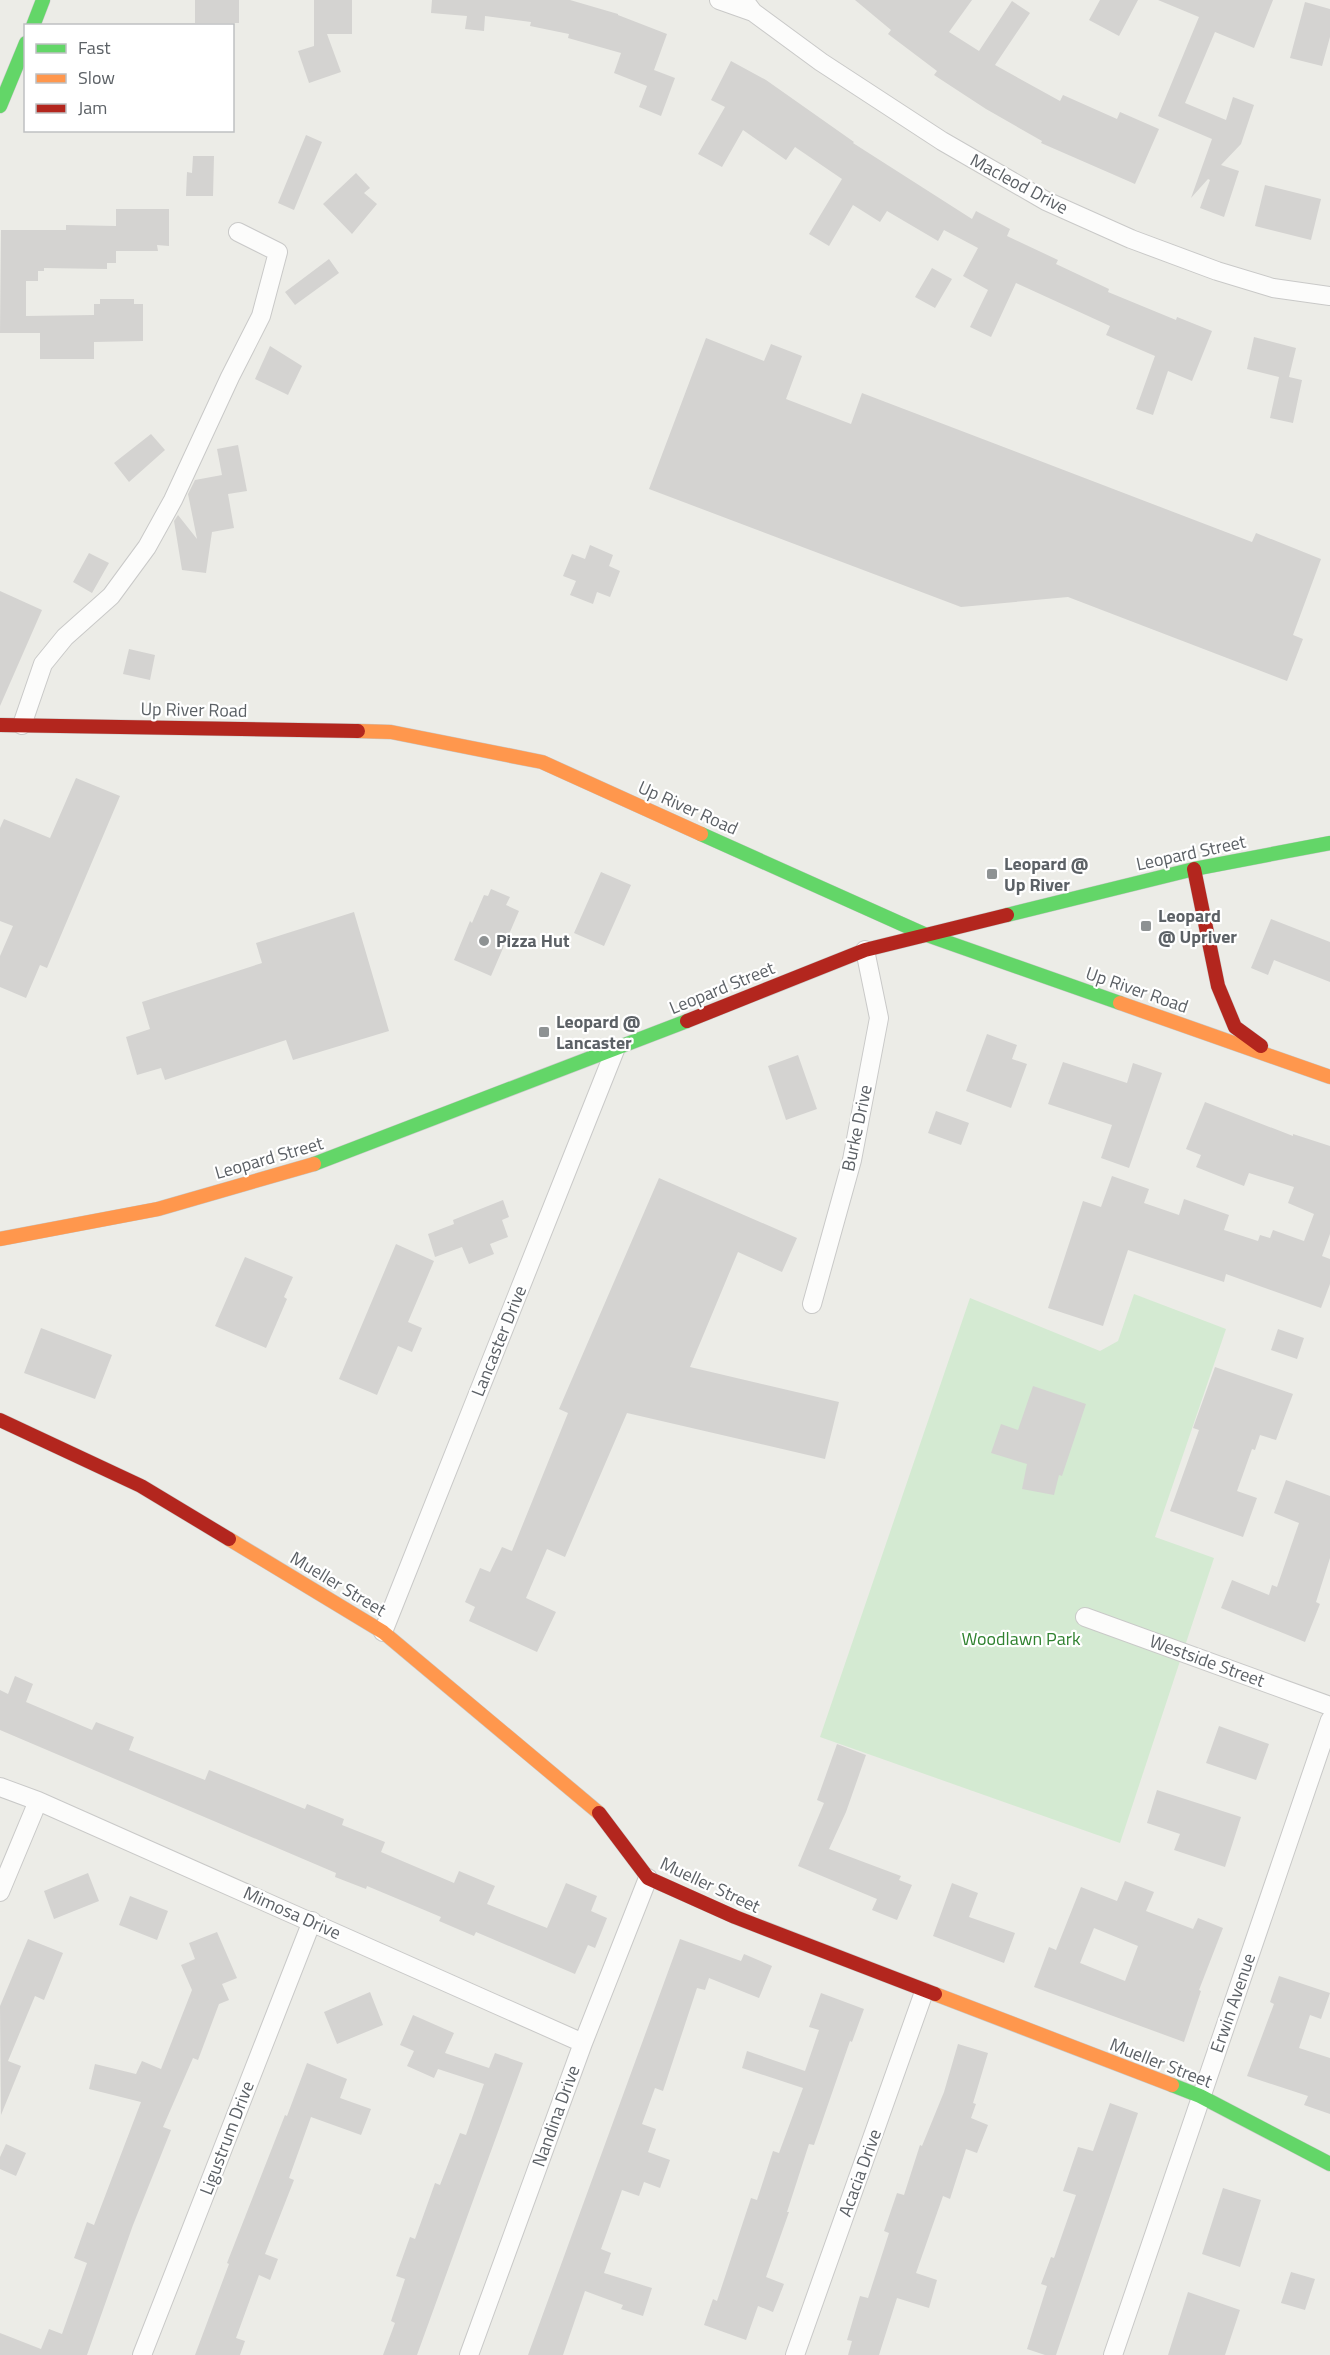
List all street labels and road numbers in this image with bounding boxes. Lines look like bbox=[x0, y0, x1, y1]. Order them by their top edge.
street label: Macleod Drive bbox=[965, 146, 1073, 221]
street label: Up River Road bbox=[140, 695, 248, 724]
street label: Up River Road bbox=[634, 773, 742, 842]
street label: Leopard Street bbox=[1134, 828, 1249, 877]
street label: Leopard Street bbox=[665, 954, 779, 1021]
street label: Up River Road bbox=[1082, 959, 1192, 1020]
street label: Burke Drive bbox=[834, 1082, 879, 1174]
street label: Leopard Street bbox=[212, 1129, 327, 1186]
street label: Lancaster Drive bbox=[464, 1281, 533, 1400]
street label: Mueller Street bbox=[285, 1544, 392, 1623]
street label: Westside Street bbox=[1146, 1627, 1269, 1694]
street label: Mueller Street bbox=[656, 1850, 765, 1920]
street label: Mimosa Drive bbox=[239, 1879, 345, 1946]
street label: Erwin Avenue bbox=[1203, 1949, 1262, 2056]
street label: Mueller Street bbox=[1106, 2031, 1217, 2095]
street label: Nandina Drive bbox=[525, 2061, 586, 2170]
street label: Ligustrum Drive bbox=[192, 2077, 261, 2199]
street label: Acacia Drive bbox=[831, 2125, 888, 2220]

